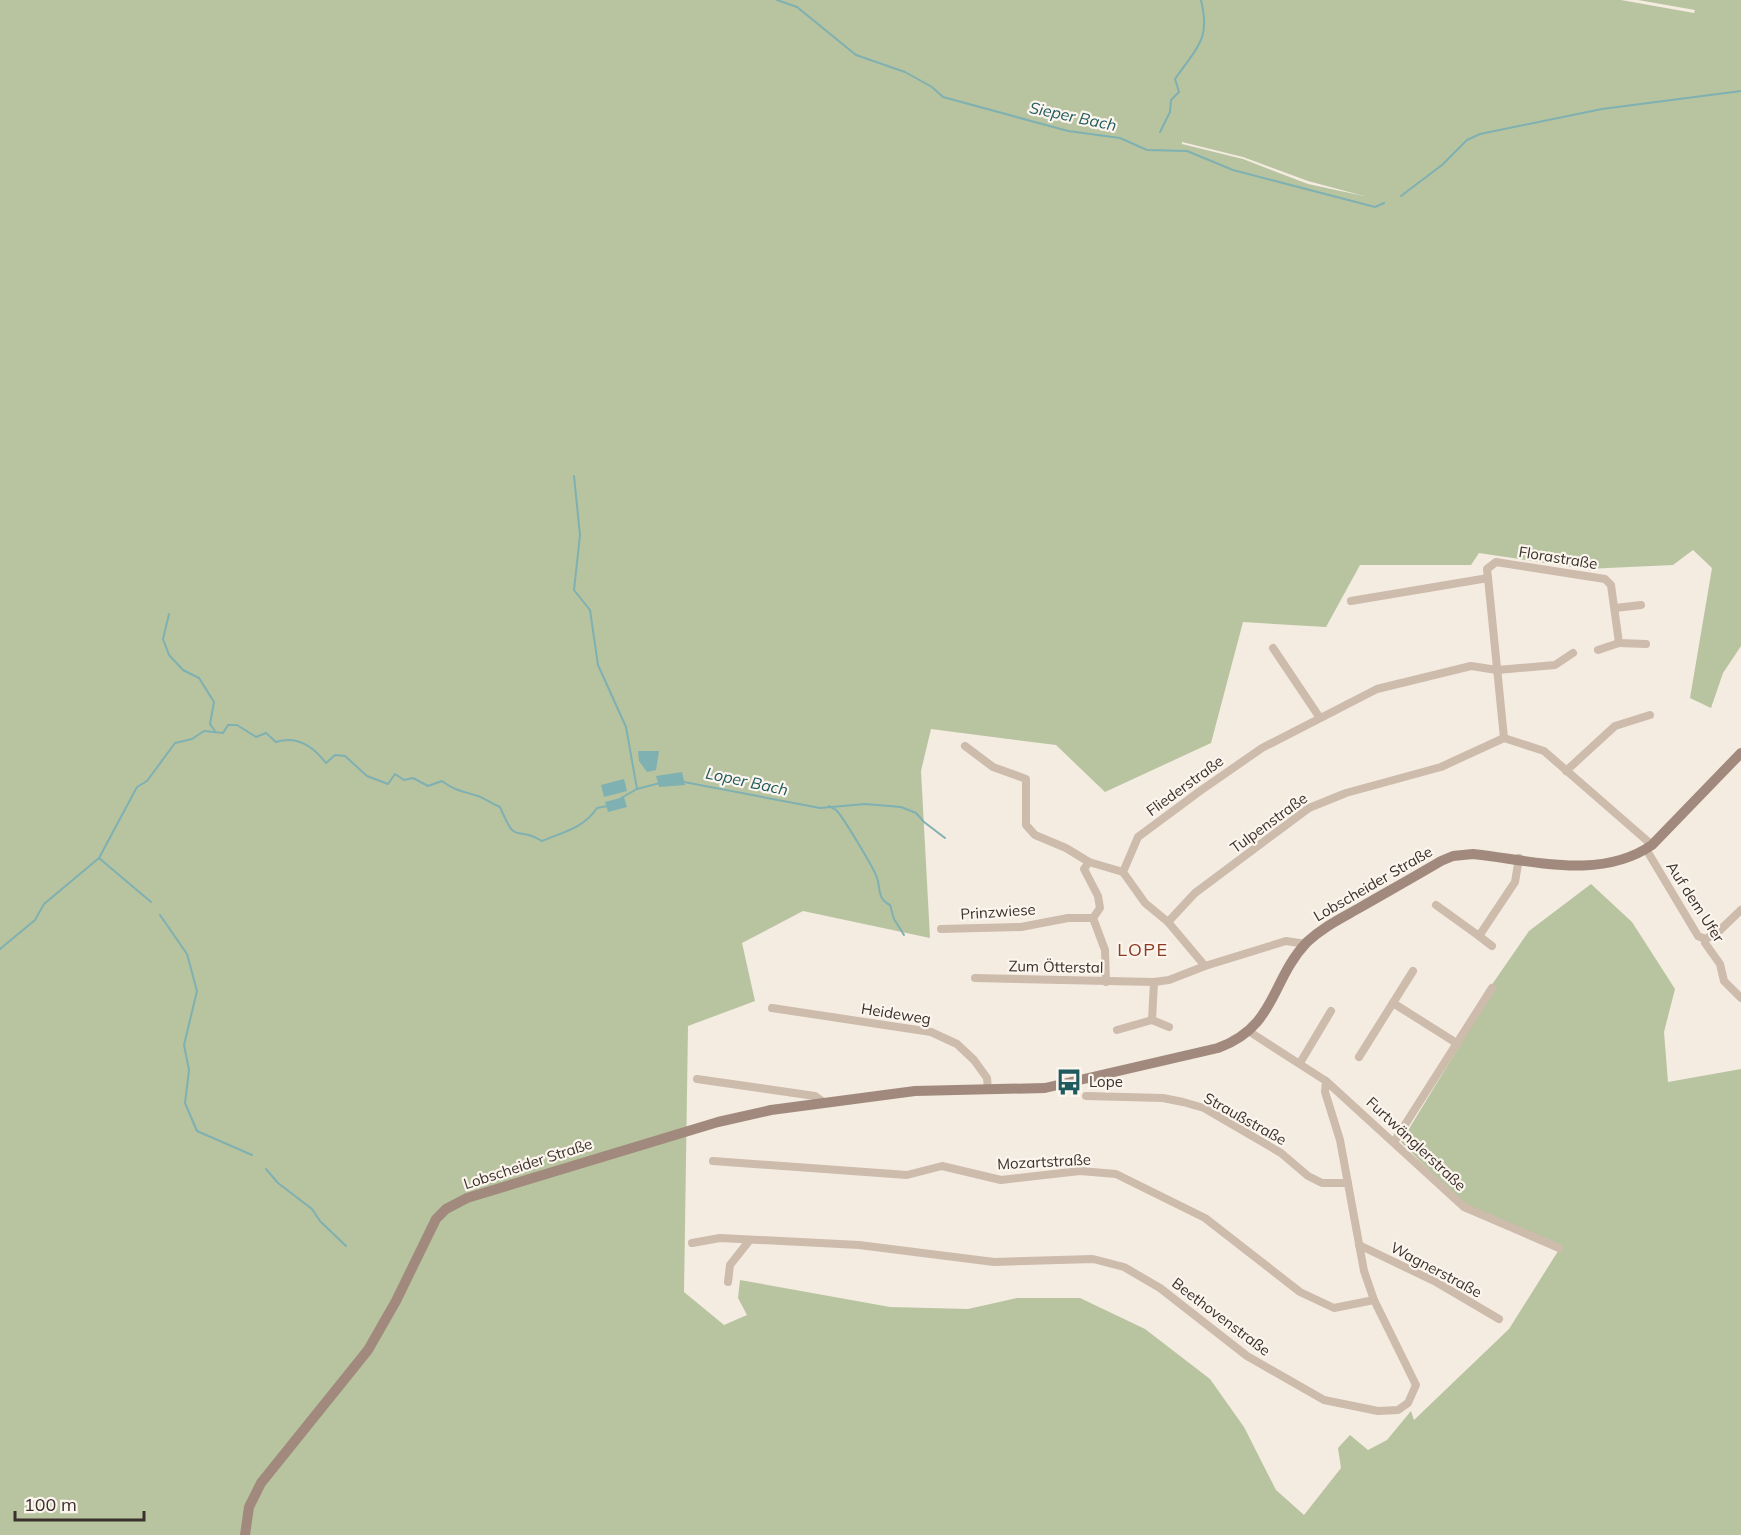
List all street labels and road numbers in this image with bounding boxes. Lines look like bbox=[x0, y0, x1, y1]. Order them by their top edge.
street label: Florastraße bbox=[1517, 542, 1599, 573]
street label: Fliederstraße bbox=[1142, 751, 1227, 820]
street label: Tulpenstraße bbox=[1226, 788, 1311, 857]
street label: Lobscheider Straße bbox=[1310, 842, 1436, 925]
street label: Auf dem Ufer bbox=[1662, 858, 1729, 946]
street label: Prinzwiese bbox=[960, 899, 1036, 924]
street label: Zum Ötterstal bbox=[1008, 956, 1104, 977]
street label: Heideweg bbox=[860, 999, 932, 1028]
street label: Straußstraße bbox=[1201, 1088, 1290, 1149]
street label: Furtwänglerstraße bbox=[1362, 1092, 1470, 1195]
street label: Lobscheider Straße bbox=[461, 1134, 595, 1193]
street label: Mozartstraße bbox=[997, 1150, 1091, 1173]
street label: Wagnerstraße bbox=[1387, 1237, 1485, 1302]
street label: Beethovenstraße bbox=[1168, 1273, 1274, 1360]

